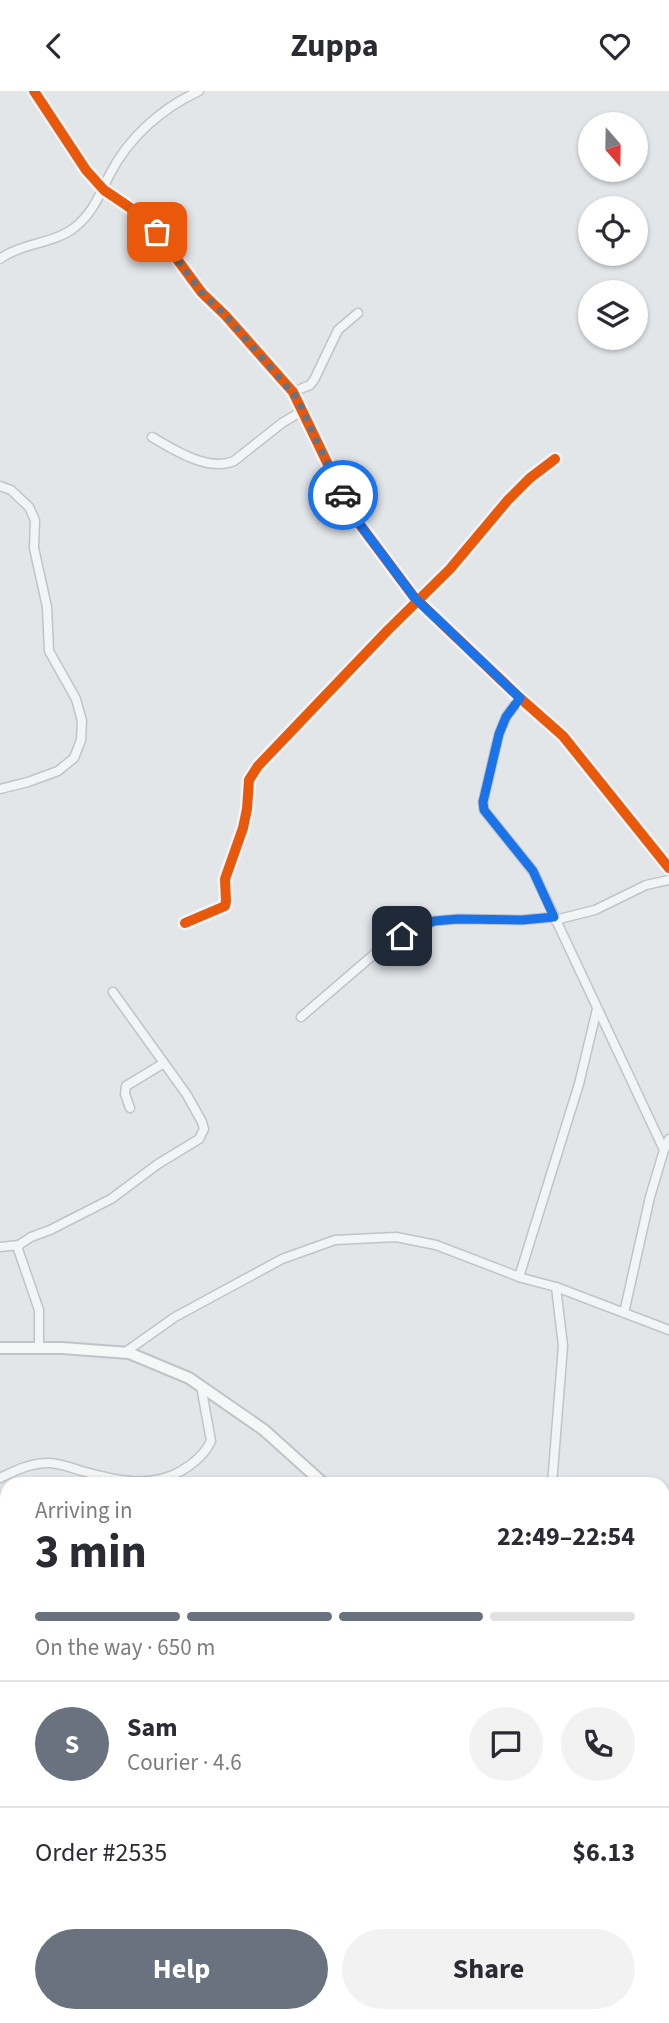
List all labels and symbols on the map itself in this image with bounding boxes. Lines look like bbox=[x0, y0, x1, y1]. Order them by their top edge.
north arrow bbox=[578, 112, 648, 182]
pin bbox=[127, 202, 187, 262]
courier bbox=[308, 460, 378, 530]
pin bbox=[372, 906, 432, 966]

